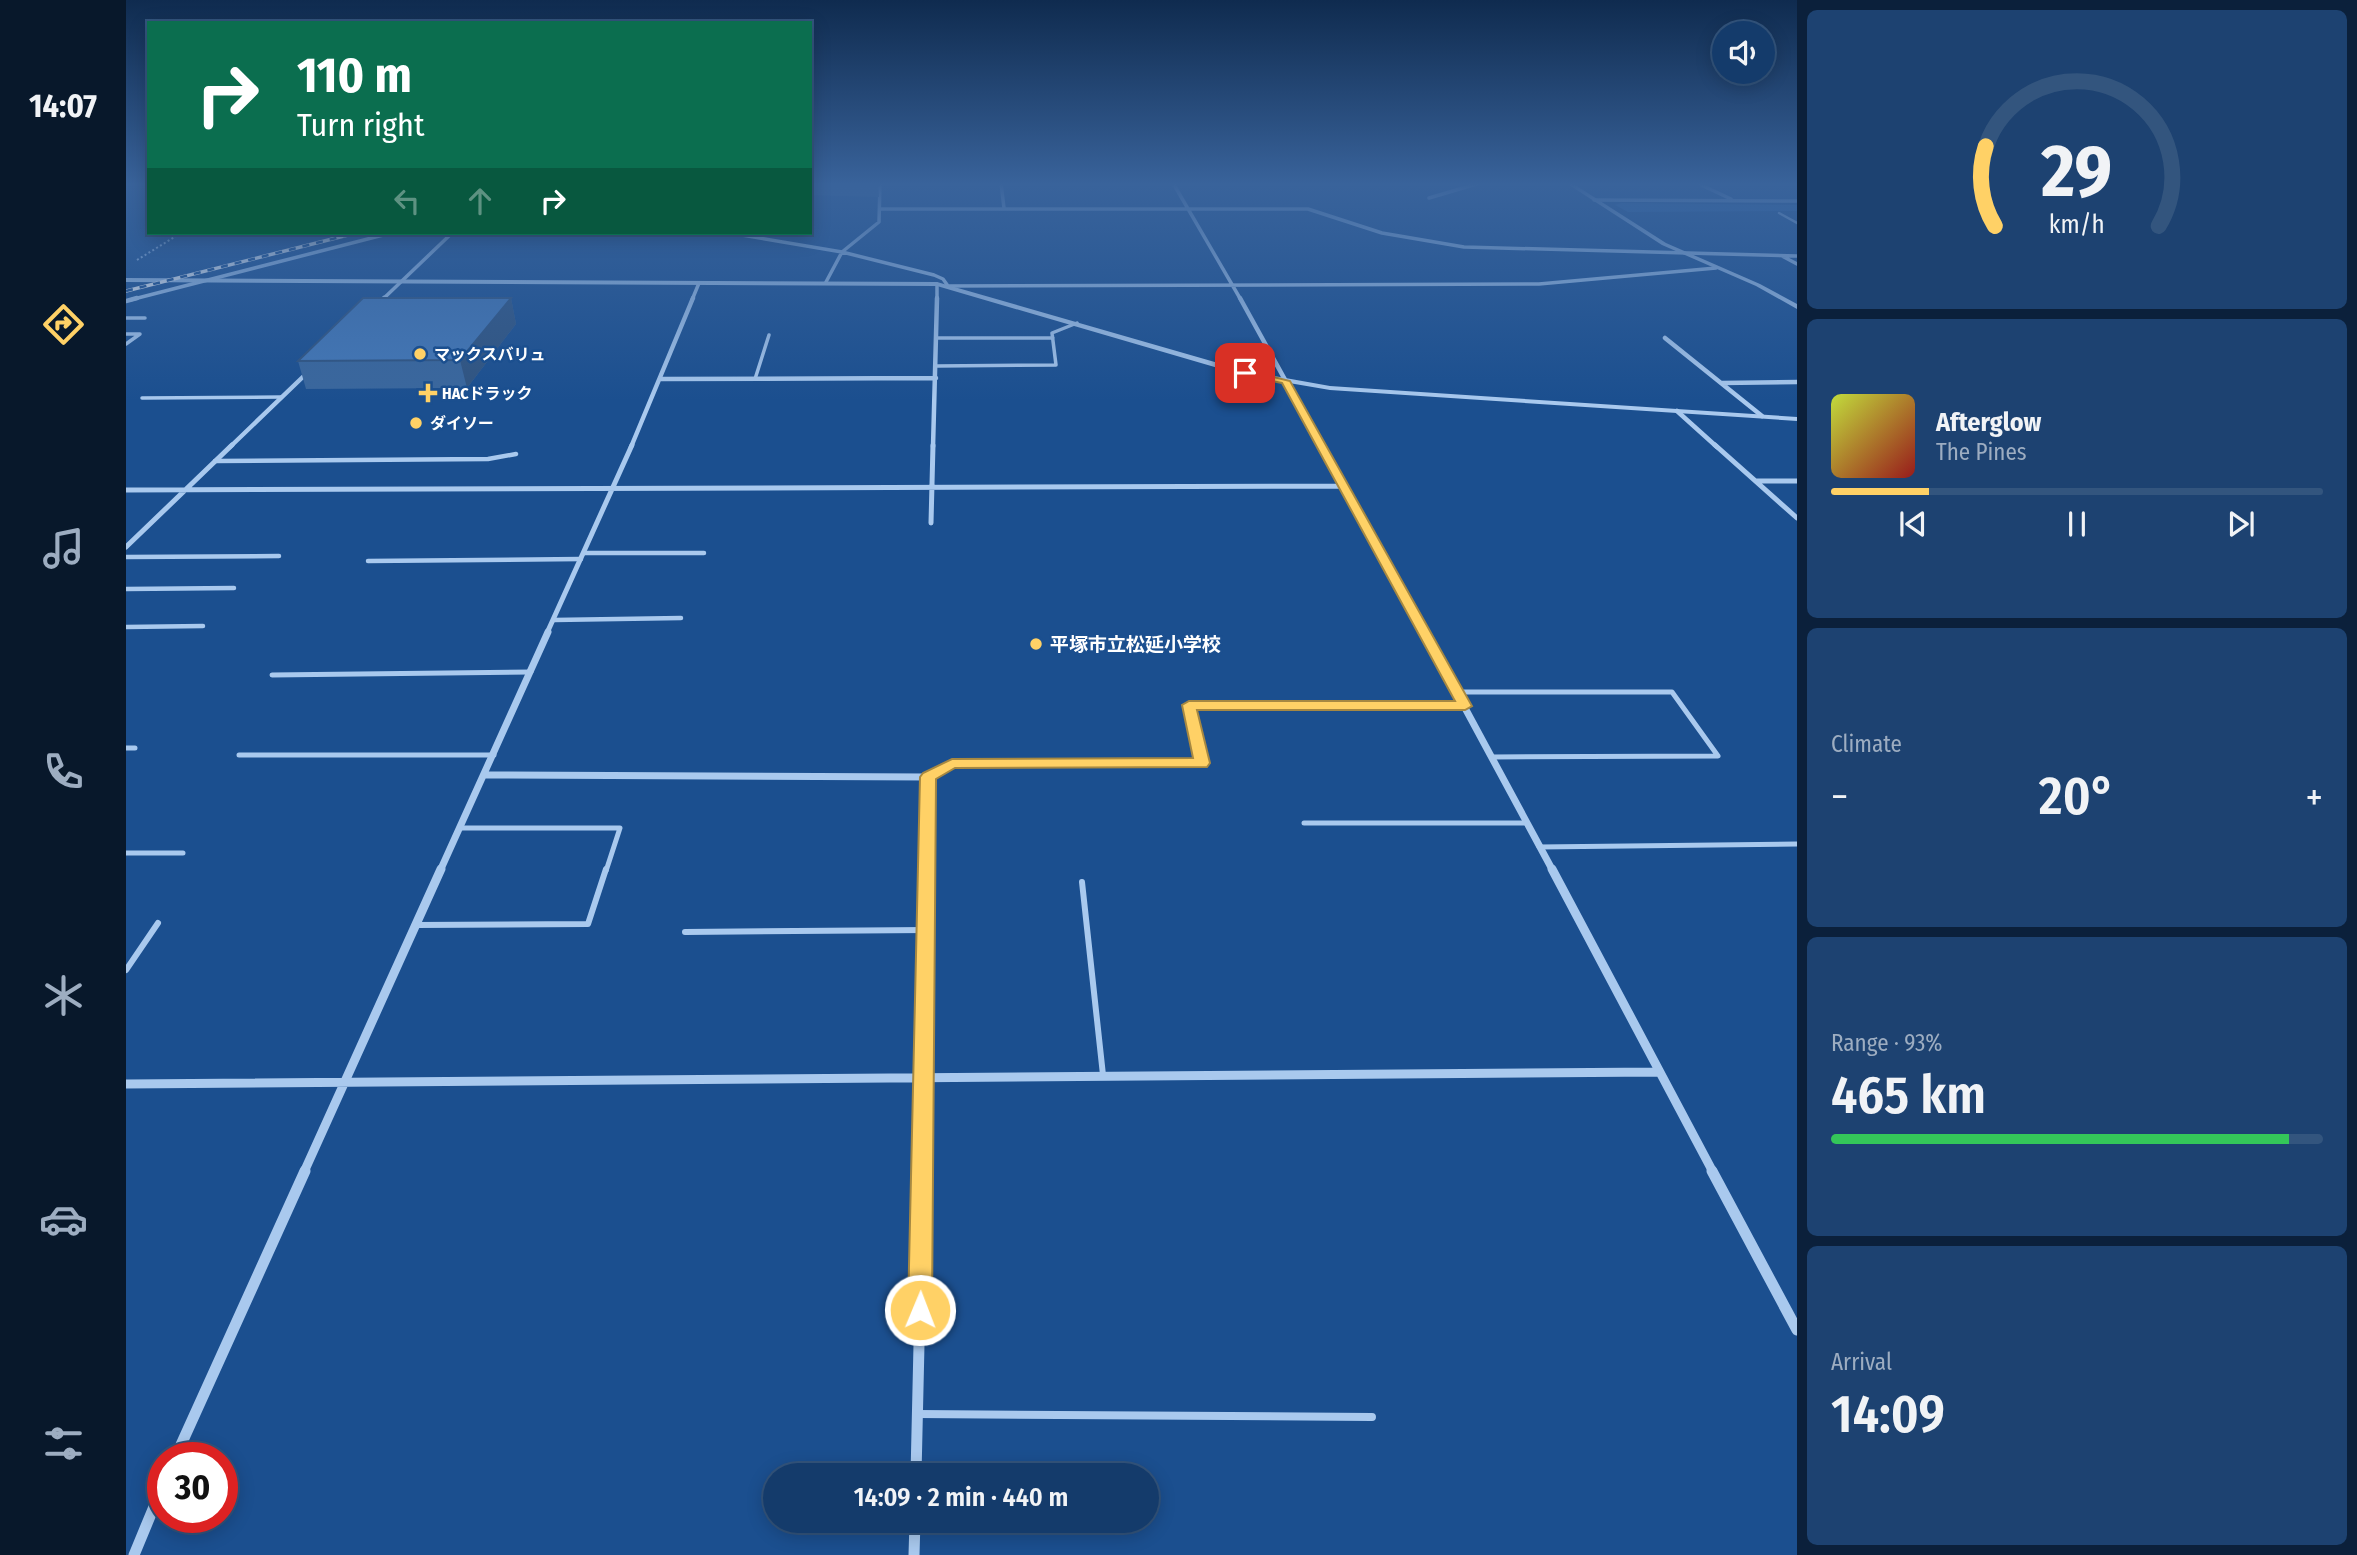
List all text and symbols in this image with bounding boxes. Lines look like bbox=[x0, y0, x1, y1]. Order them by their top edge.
map controls bbox=[1712, 21, 1775, 84]
button: sound bbox=[1712, 21, 1775, 84]
text: 110 m bbox=[297, 46, 412, 105]
icon: right bbox=[182, 49, 273, 140]
text: 14:07 bbox=[29, 87, 97, 125]
text: Turn right bbox=[297, 106, 424, 144]
text: 29 bbox=[2041, 128, 2112, 215]
icon: left bbox=[388, 182, 426, 220]
icon: ahead bbox=[461, 182, 499, 220]
icon: right bbox=[534, 182, 572, 220]
text: km/h bbox=[2049, 209, 2105, 239]
icon: directions bbox=[39, 300, 88, 349]
pin bbox=[1215, 343, 1275, 403]
place label: マックスバリュ bbox=[434, 345, 546, 364]
marker: マックスバリュ bbox=[412, 346, 428, 362]
icon: arrive bbox=[1226, 354, 1264, 392]
place label: HACドラック bbox=[442, 384, 533, 403]
marker: HACドラック bbox=[420, 385, 436, 401]
text: Afterglow bbox=[1936, 407, 2041, 438]
place label: ダイソー bbox=[430, 414, 494, 433]
marker: ダイソー bbox=[408, 415, 424, 431]
text: The Pines bbox=[1936, 438, 2027, 466]
icon: previous bbox=[1894, 505, 1932, 543]
icon: pause bbox=[2058, 505, 2096, 543]
icon: next bbox=[2222, 505, 2260, 543]
icon: music bbox=[39, 524, 88, 573]
place label: 平塚市立松延小学校 bbox=[1050, 633, 1221, 656]
marker: 平塚市立松延小学校 bbox=[1028, 636, 1044, 652]
text: Climate bbox=[1831, 730, 1902, 758]
icon: phone bbox=[39, 747, 88, 796]
text: 20° bbox=[2039, 765, 2115, 828]
text: − bbox=[1831, 774, 1848, 820]
text: + bbox=[2306, 774, 2323, 820]
icon: climate bbox=[39, 971, 88, 1020]
text: Range · 93% bbox=[1831, 1029, 1942, 1057]
text: 465 km bbox=[1831, 1064, 1986, 1127]
icon: car bbox=[39, 1195, 88, 1244]
position arrow bbox=[883, 1273, 957, 1347]
text: Arrival bbox=[1831, 1348, 1892, 1376]
text: 14:09 bbox=[1831, 1383, 1945, 1446]
icon: filters bbox=[39, 1419, 88, 1468]
speed limit sign: 30 bbox=[147, 1442, 238, 1533]
text: 14:09 · 2 min · 440 m bbox=[854, 1482, 1068, 1513]

